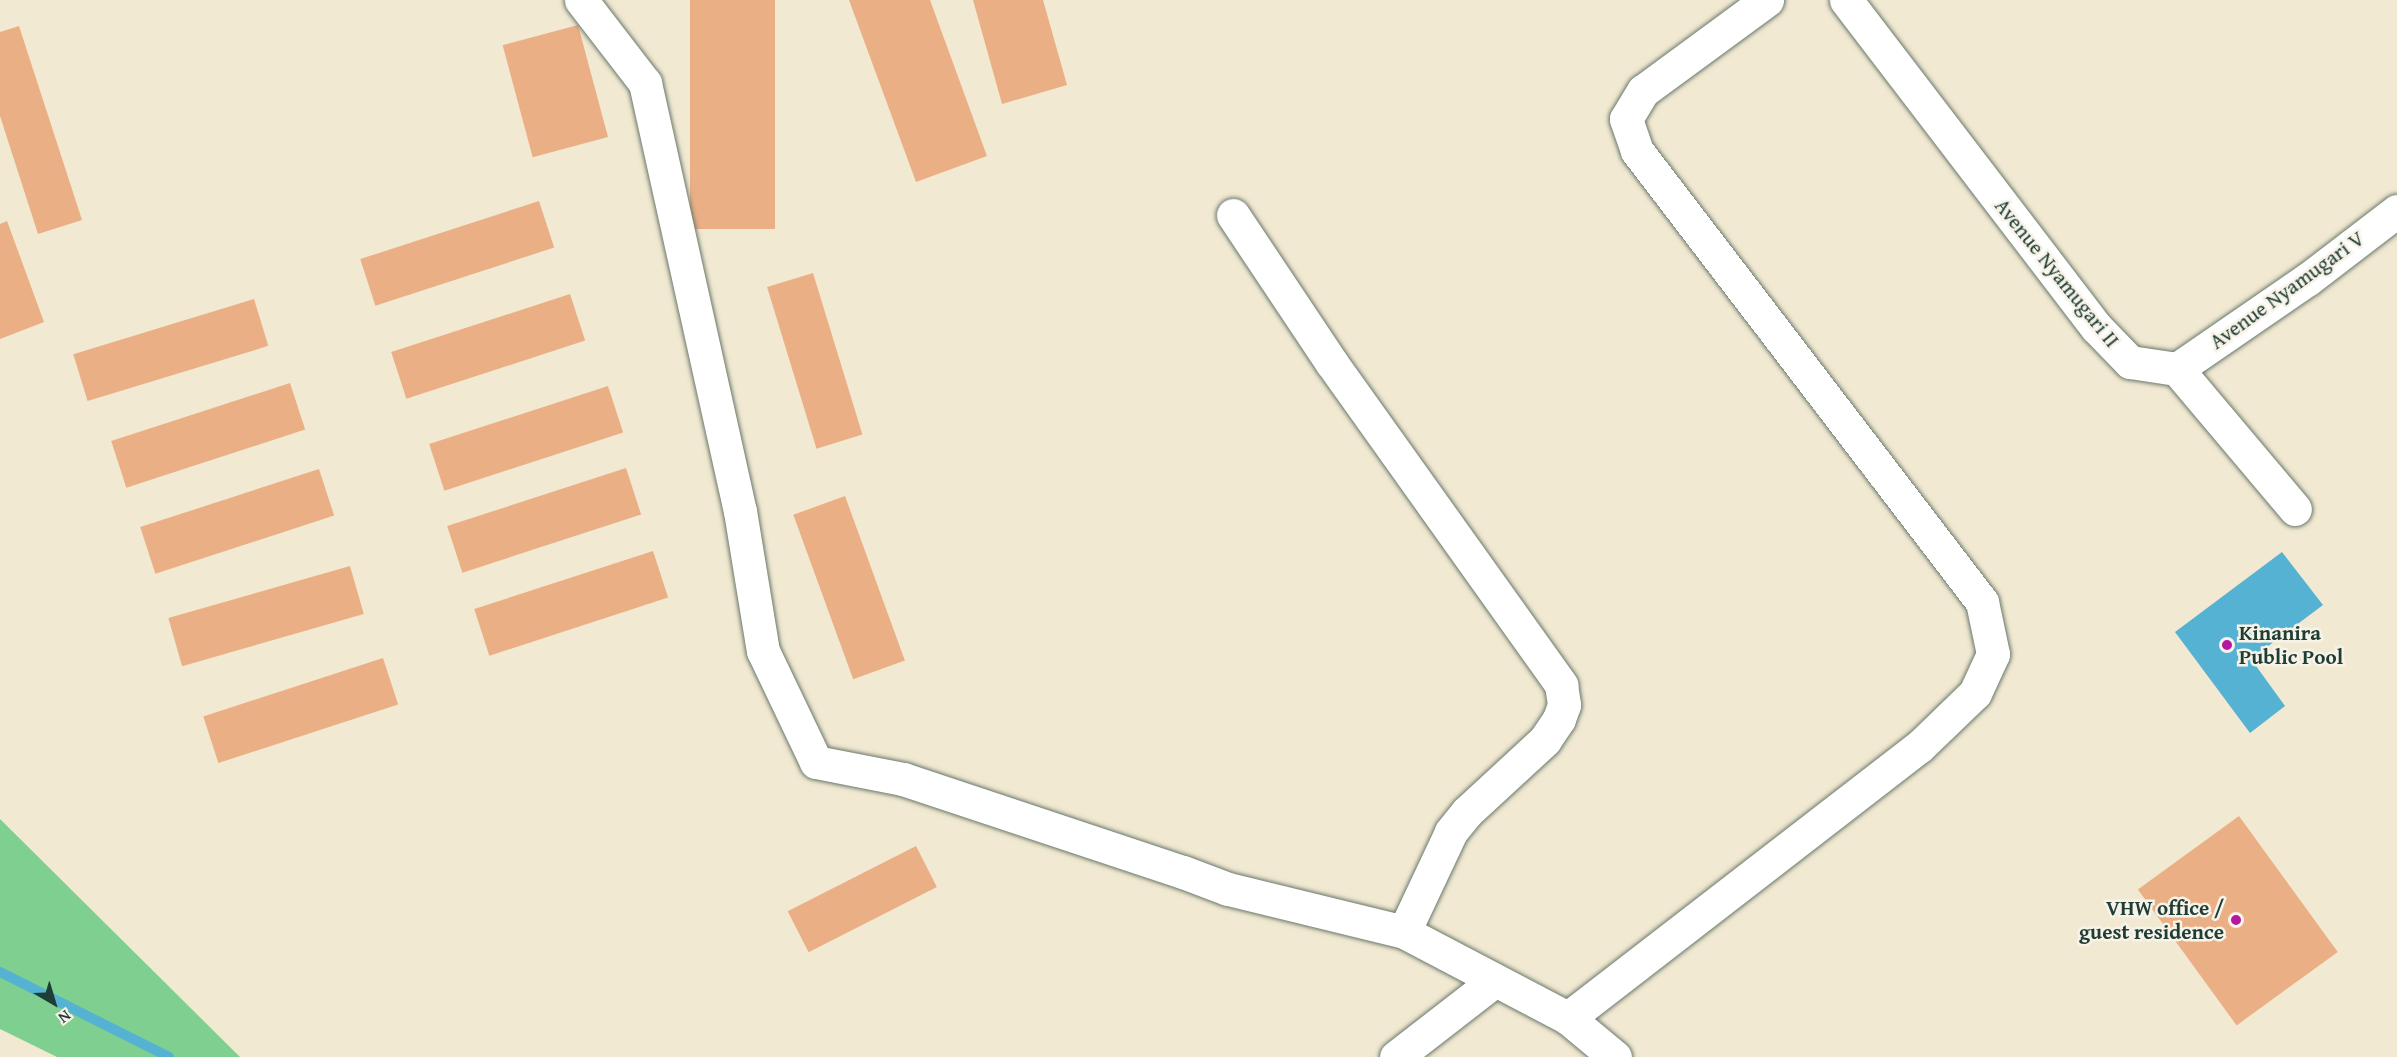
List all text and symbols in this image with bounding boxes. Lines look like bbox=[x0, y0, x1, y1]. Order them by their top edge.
street label: Avenue Nyamugari II bbox=[1989, 194, 2125, 352]
street label: Avenue Nyamugari V bbox=[2205, 226, 2369, 354]
place label: Kinanira Public Pool bbox=[2239, 620, 2343, 670]
marker: Kinanira Public Pool bbox=[2220, 638, 2234, 652]
place label: VHW office / guest residence bbox=[2079, 895, 2224, 945]
marker: VHW office / guest residence bbox=[2229, 913, 2243, 927]
north arrow bbox=[24, 973, 84, 1033]
text: N bbox=[53, 1004, 77, 1030]

